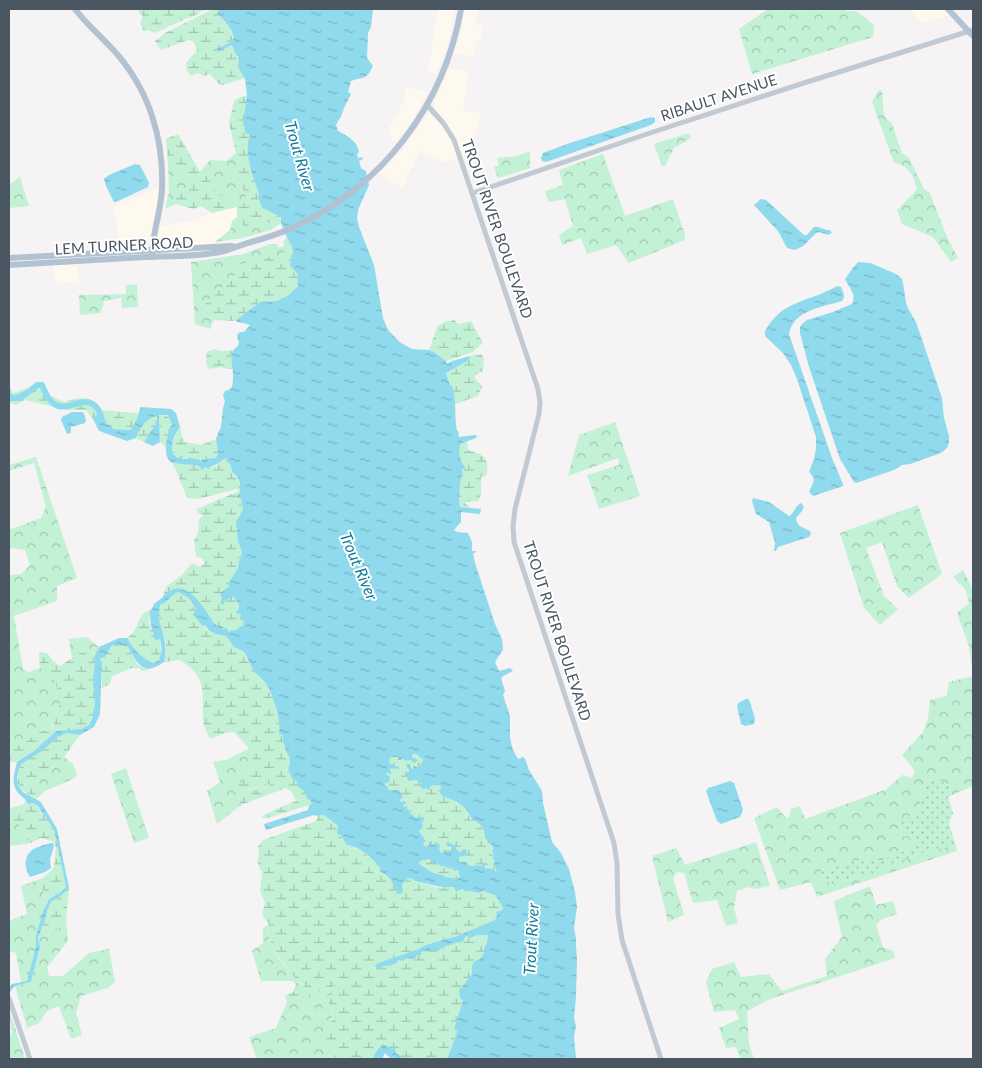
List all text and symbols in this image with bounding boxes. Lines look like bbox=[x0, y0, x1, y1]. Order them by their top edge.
street label: RIBAULT AVENUE bbox=[658, 70, 779, 124]
water label: Trout River bbox=[281, 119, 320, 194]
street label: TROUT RIVER BOULEVARD bbox=[459, 137, 537, 321]
street label: LEM TURNER ROAD bbox=[54, 232, 194, 258]
water label: Trout River bbox=[337, 529, 383, 603]
street label: TROUT RIVER BOULEVARD bbox=[520, 538, 596, 723]
water label: Trout River bbox=[519, 902, 542, 975]

